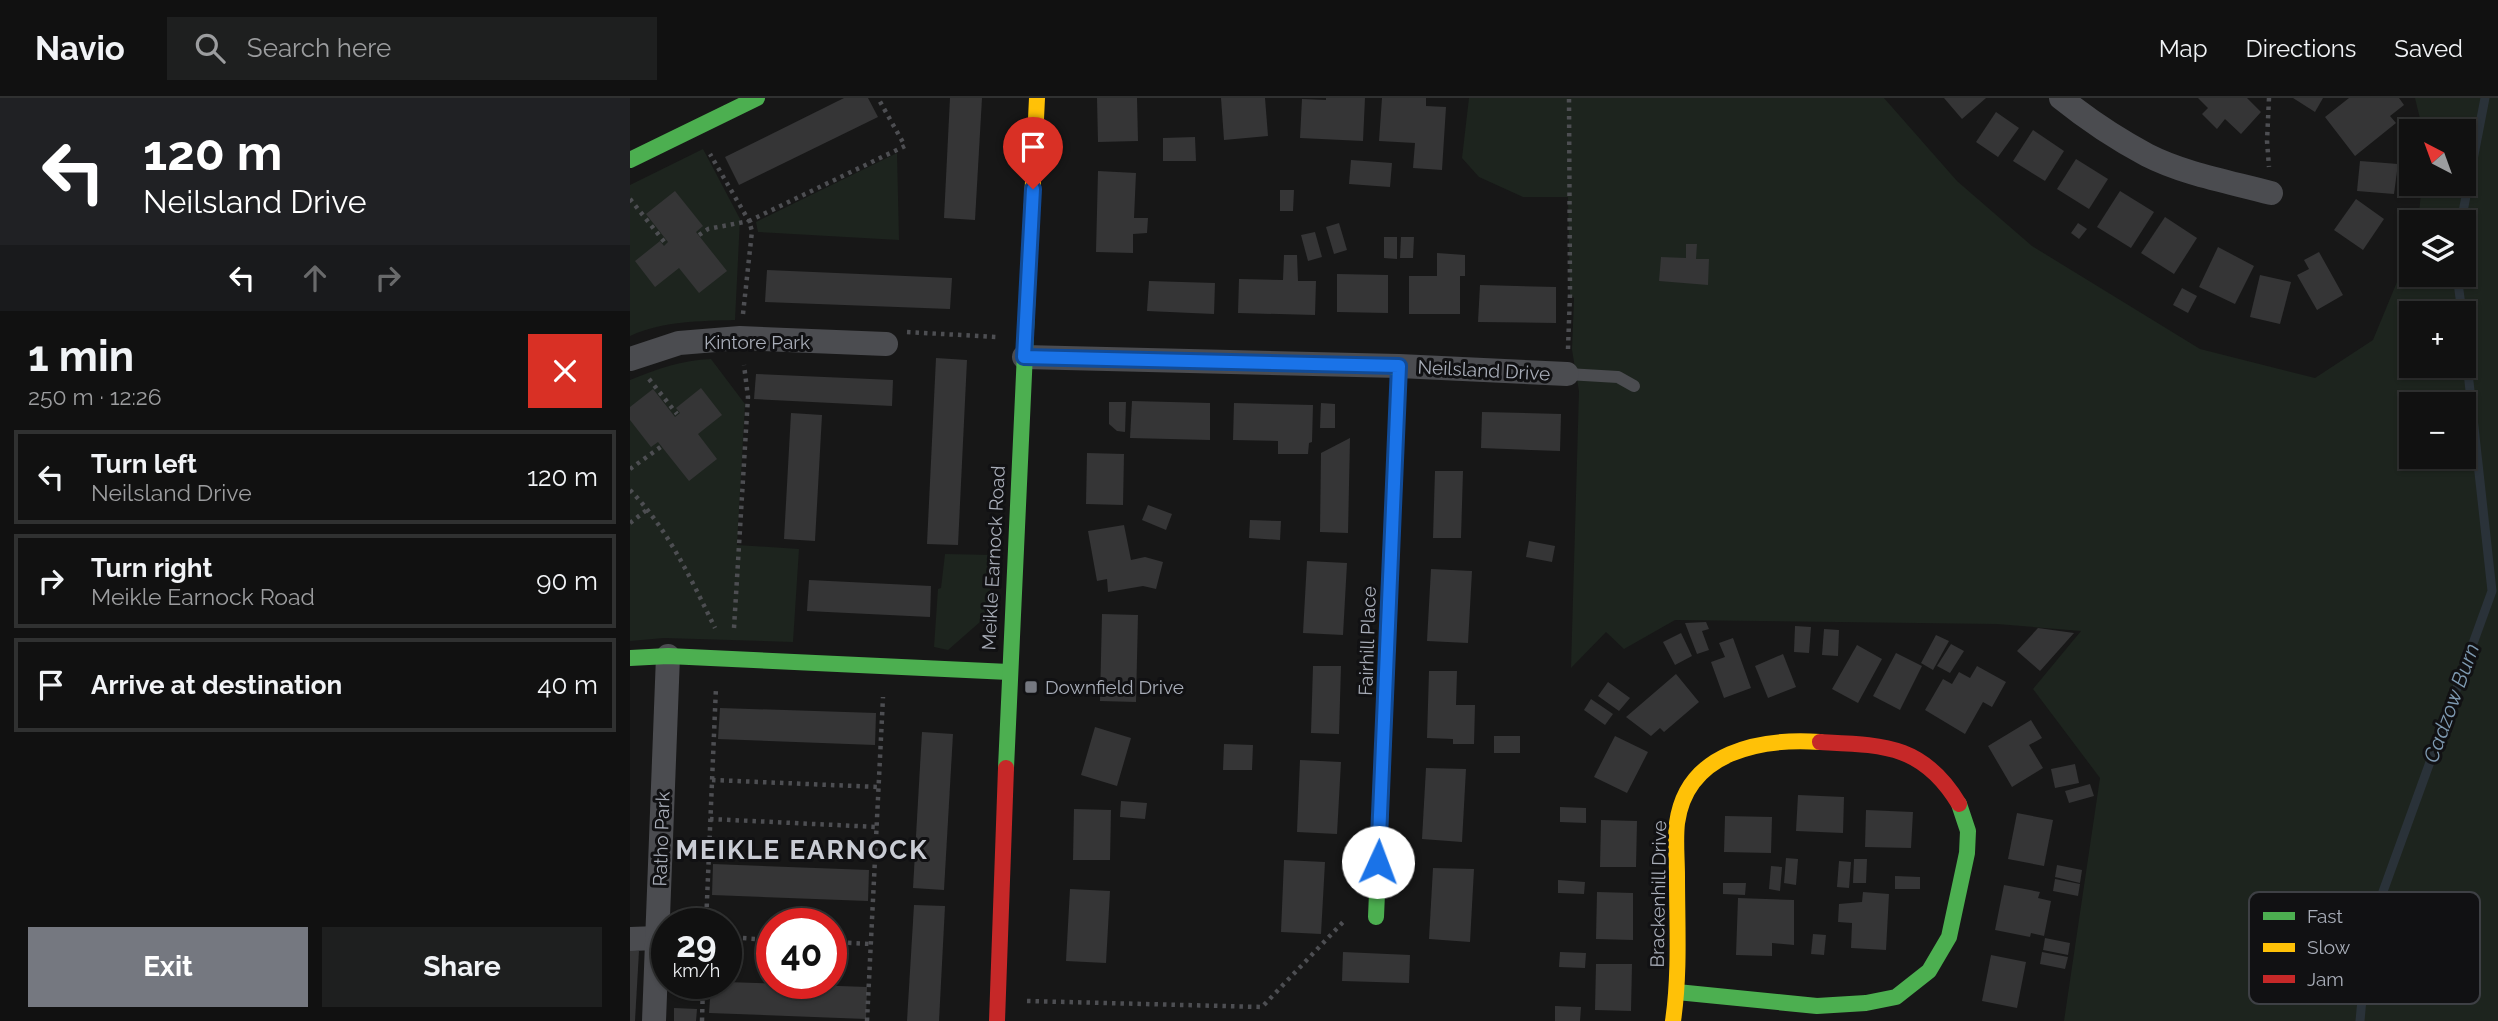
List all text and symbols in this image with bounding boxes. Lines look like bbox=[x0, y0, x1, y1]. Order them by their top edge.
search box bbox=[167, 17, 657, 80]
text: Navio bbox=[35, 29, 125, 68]
icon: search bbox=[191, 29, 229, 67]
text: Search here bbox=[247, 33, 391, 63]
text: Map bbox=[2159, 34, 2208, 63]
text: Directions bbox=[2246, 34, 2356, 63]
text: Saved bbox=[2394, 34, 2463, 63]
pin bbox=[1003, 117, 1063, 189]
north arrow bbox=[2399, 119, 2476, 196]
map controls bbox=[2399, 119, 2476, 469]
text: 120 m bbox=[143, 124, 282, 181]
icon: left bbox=[28, 126, 119, 217]
icon: arrive bbox=[1014, 128, 1052, 166]
text: Neilsland Drive bbox=[143, 183, 367, 220]
button: layers bbox=[2399, 210, 2476, 287]
icon: left bbox=[223, 259, 261, 297]
icon: ahead bbox=[296, 259, 334, 297]
icon: right bbox=[369, 259, 407, 297]
button: + bbox=[2399, 301, 2476, 378]
street label: Kintore Park bbox=[704, 331, 810, 353]
text: 1 min bbox=[28, 332, 134, 381]
button: close bbox=[528, 334, 602, 408]
street label: Neilsland Drive bbox=[1417, 356, 1551, 384]
text: 250 m · 12:26 bbox=[28, 383, 162, 410]
button: − bbox=[2399, 392, 2476, 469]
text: Turn left bbox=[91, 449, 197, 479]
icon: left bbox=[32, 458, 70, 496]
text: 120 m bbox=[527, 462, 598, 492]
street label: Meikle Earnock Road bbox=[977, 465, 1009, 651]
text: Neilsland Drive bbox=[91, 479, 252, 506]
text: Turn right bbox=[91, 553, 212, 583]
icon: right bbox=[32, 562, 70, 600]
text: 90 m bbox=[536, 566, 598, 596]
text: Meikle Earnock Road bbox=[91, 583, 315, 610]
street label: Fairhill Place bbox=[1354, 586, 1380, 696]
water label: Cadzow Burn bbox=[2418, 640, 2484, 766]
icon: arrive bbox=[32, 666, 70, 704]
text: Arrive at destination bbox=[91, 670, 342, 700]
text: 40 m bbox=[537, 670, 598, 700]
place label: Downfield Drive bbox=[1045, 676, 1184, 698]
marker: Downfield Drive bbox=[1023, 679, 1039, 695]
street label: Ratho Park bbox=[648, 791, 674, 887]
street label: Brackenhill Drive bbox=[1646, 820, 1670, 968]
position arrow bbox=[1341, 825, 1415, 899]
district label: MEIKLE EARNOCK bbox=[675, 835, 929, 865]
legend bbox=[2249, 892, 2480, 1004]
text: Fast bbox=[2307, 905, 2343, 927]
speed limit sign: 40 bbox=[756, 908, 847, 999]
text: 29 bbox=[676, 924, 717, 965]
button: Exit bbox=[28, 927, 308, 1007]
button: Share bbox=[322, 927, 602, 1007]
text: Slow bbox=[2307, 936, 2351, 958]
text: km/h bbox=[673, 960, 720, 981]
text: Jam bbox=[2307, 968, 2344, 990]

